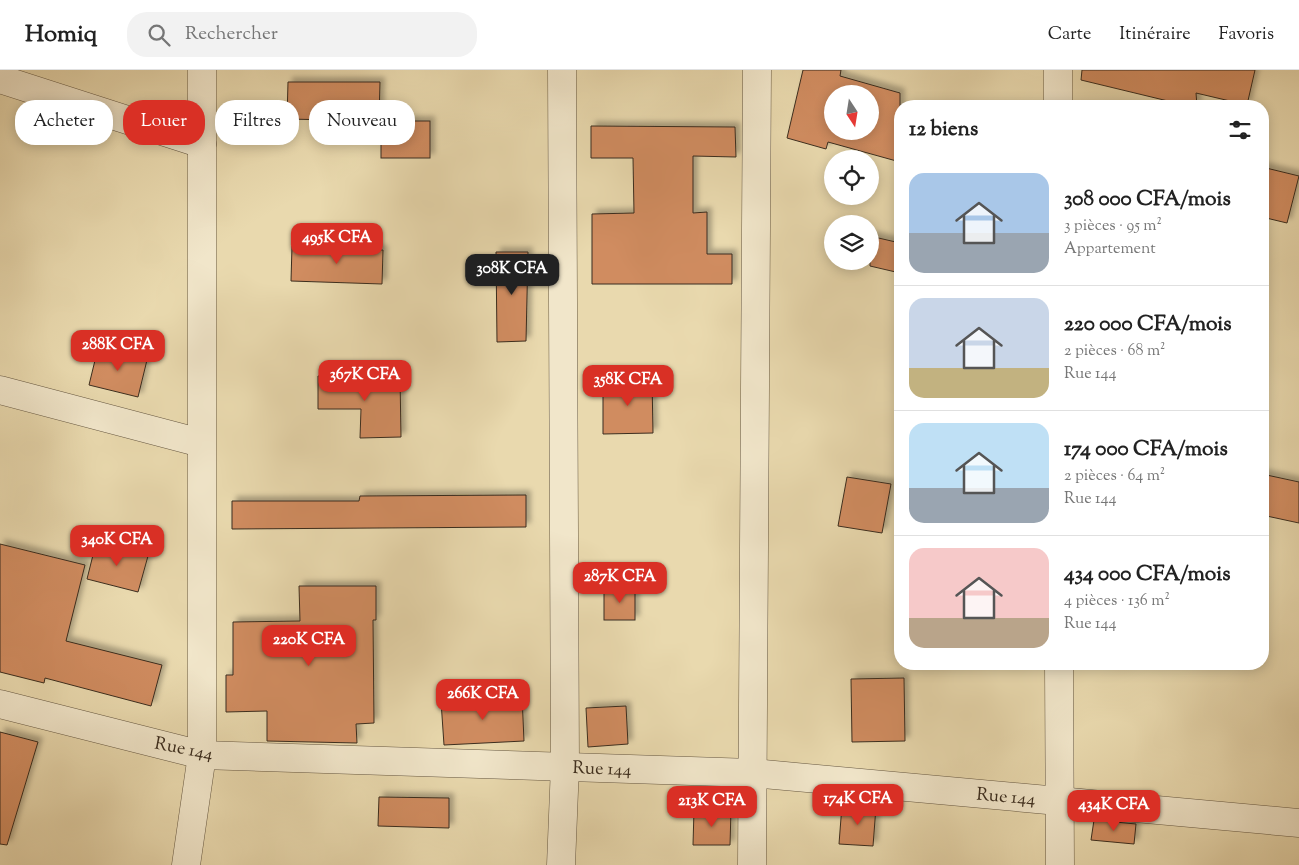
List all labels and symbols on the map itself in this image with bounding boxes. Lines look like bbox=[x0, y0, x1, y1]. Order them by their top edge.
north arrow bbox=[824, 85, 879, 140]
pin: 495K CFA bbox=[285, 222, 389, 265]
pin: 308K CFA bbox=[460, 254, 564, 296]
pin: 288K CFA bbox=[66, 330, 170, 372]
pin: 367K CFA bbox=[313, 360, 417, 402]
pin: 358K CFA bbox=[576, 364, 680, 407]
pin: 340K CFA bbox=[65, 524, 169, 567]
pin: 287K CFA bbox=[568, 562, 672, 604]
pin: 220K CFA bbox=[257, 624, 361, 667]
pin: 266K CFA bbox=[431, 678, 535, 721]
street label: Rue 144 bbox=[152, 732, 215, 768]
street label: Rue 144 bbox=[572, 756, 632, 784]
street label: Rue 144 bbox=[975, 782, 1036, 814]
pin: 174K CFA bbox=[806, 784, 910, 826]
pin: 213K CFA bbox=[660, 786, 764, 828]
pin: 434K CFA bbox=[1062, 790, 1166, 832]

